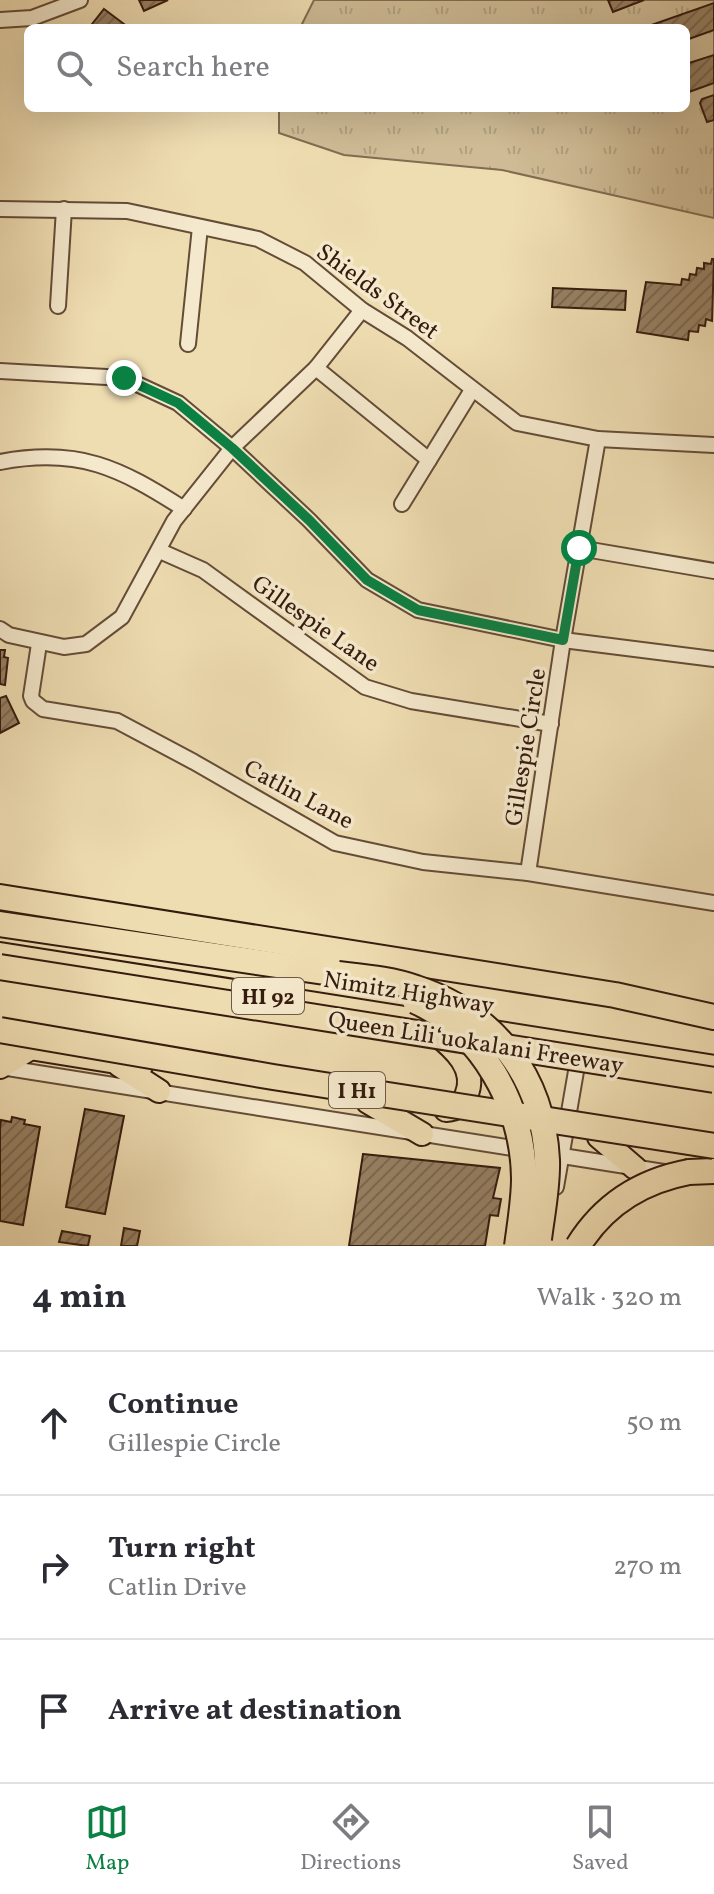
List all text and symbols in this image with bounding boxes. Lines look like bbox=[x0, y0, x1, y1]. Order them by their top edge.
search box bbox=[24, 24, 690, 112]
icon: search bbox=[52, 46, 96, 90]
text: Search here bbox=[116, 47, 270, 89]
street label: Shields Street bbox=[308, 236, 445, 349]
route end bbox=[106, 360, 142, 396]
route start bbox=[561, 530, 597, 566]
street label: Gillespie Lane bbox=[244, 568, 386, 681]
street label: Gillespie Circle bbox=[498, 666, 556, 829]
street label: Catlin Lane bbox=[237, 753, 359, 839]
street label: Nimitz Highway bbox=[321, 964, 497, 1024]
road number: HI 92 bbox=[232, 978, 304, 1014]
street label: Queen Liliʻuokalani Freeway bbox=[325, 1004, 626, 1084]
road number: I H1 bbox=[329, 1072, 385, 1108]
text: 4 min bbox=[32, 1275, 127, 1322]
text: Walk · 320 m bbox=[536, 1280, 682, 1316]
text: Continue bbox=[108, 1384, 239, 1426]
icon: ahead bbox=[32, 1401, 76, 1445]
text: 50 m bbox=[626, 1405, 682, 1441]
text: Gillespie Circle bbox=[108, 1426, 281, 1462]
text: Turn right bbox=[108, 1528, 256, 1570]
icon: right bbox=[32, 1545, 76, 1589]
text: 270 m bbox=[613, 1549, 682, 1585]
text: Catlin Drive bbox=[108, 1570, 246, 1606]
icon: arrive bbox=[32, 1689, 76, 1733]
text: Arrive at destination bbox=[108, 1690, 402, 1732]
tab: Map bbox=[85, 1800, 129, 1879]
tab: Directions bbox=[300, 1800, 401, 1879]
tab: Saved bbox=[572, 1800, 629, 1879]

